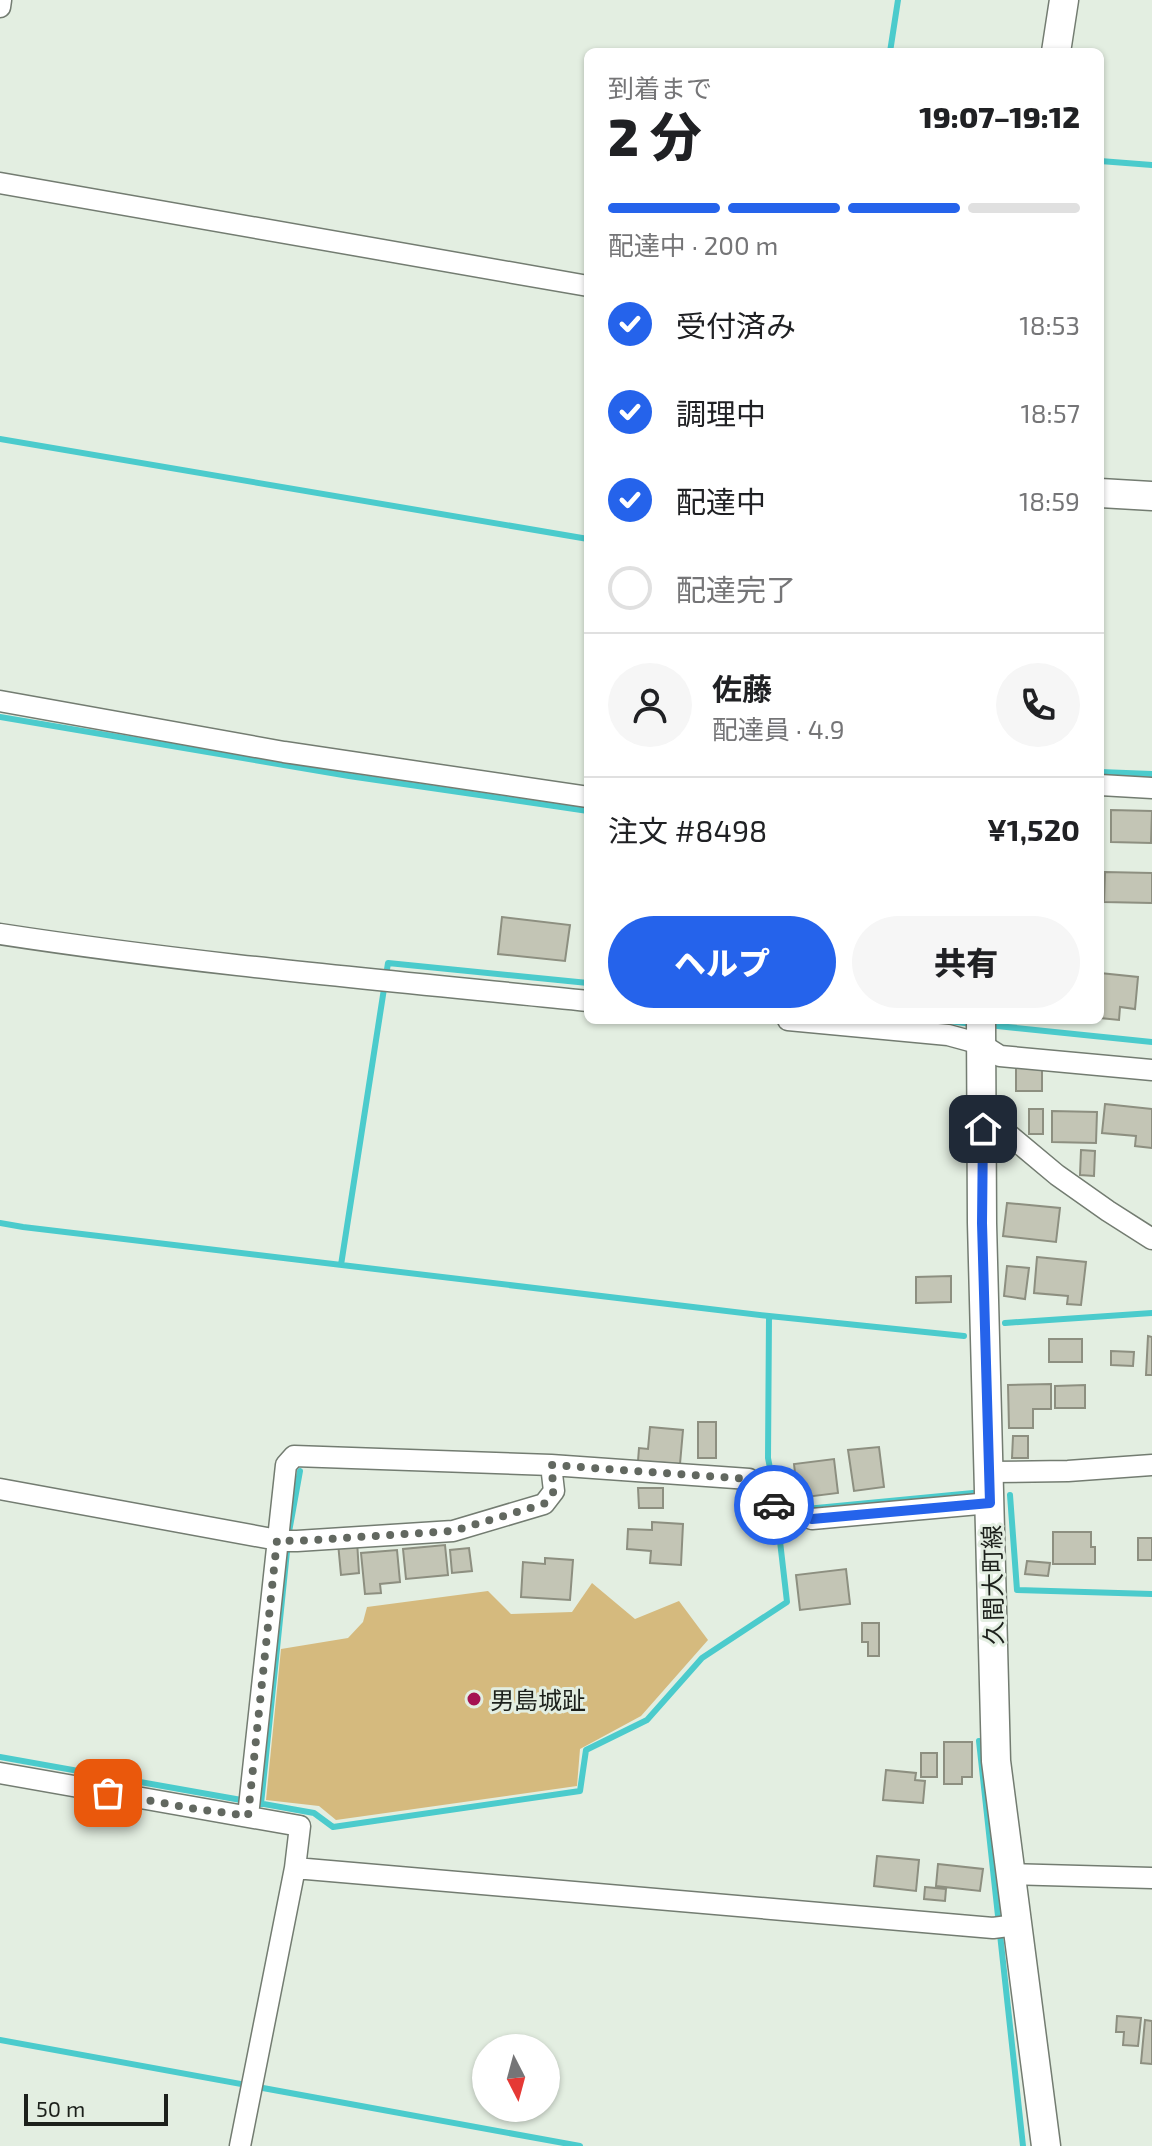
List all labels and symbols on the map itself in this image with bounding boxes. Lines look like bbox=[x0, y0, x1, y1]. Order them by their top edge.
pin bbox=[949, 1095, 1017, 1163]
courier bbox=[734, 1465, 814, 1545]
street label: 久間大町線 bbox=[976, 1525, 1008, 1645]
place label: 男島城趾 bbox=[490, 1685, 586, 1714]
marker: 男島城趾 bbox=[465, 1690, 483, 1708]
pin bbox=[74, 1759, 142, 1827]
north arrow bbox=[472, 2034, 560, 2122]
scale bar bbox=[24, 2090, 168, 2126]

